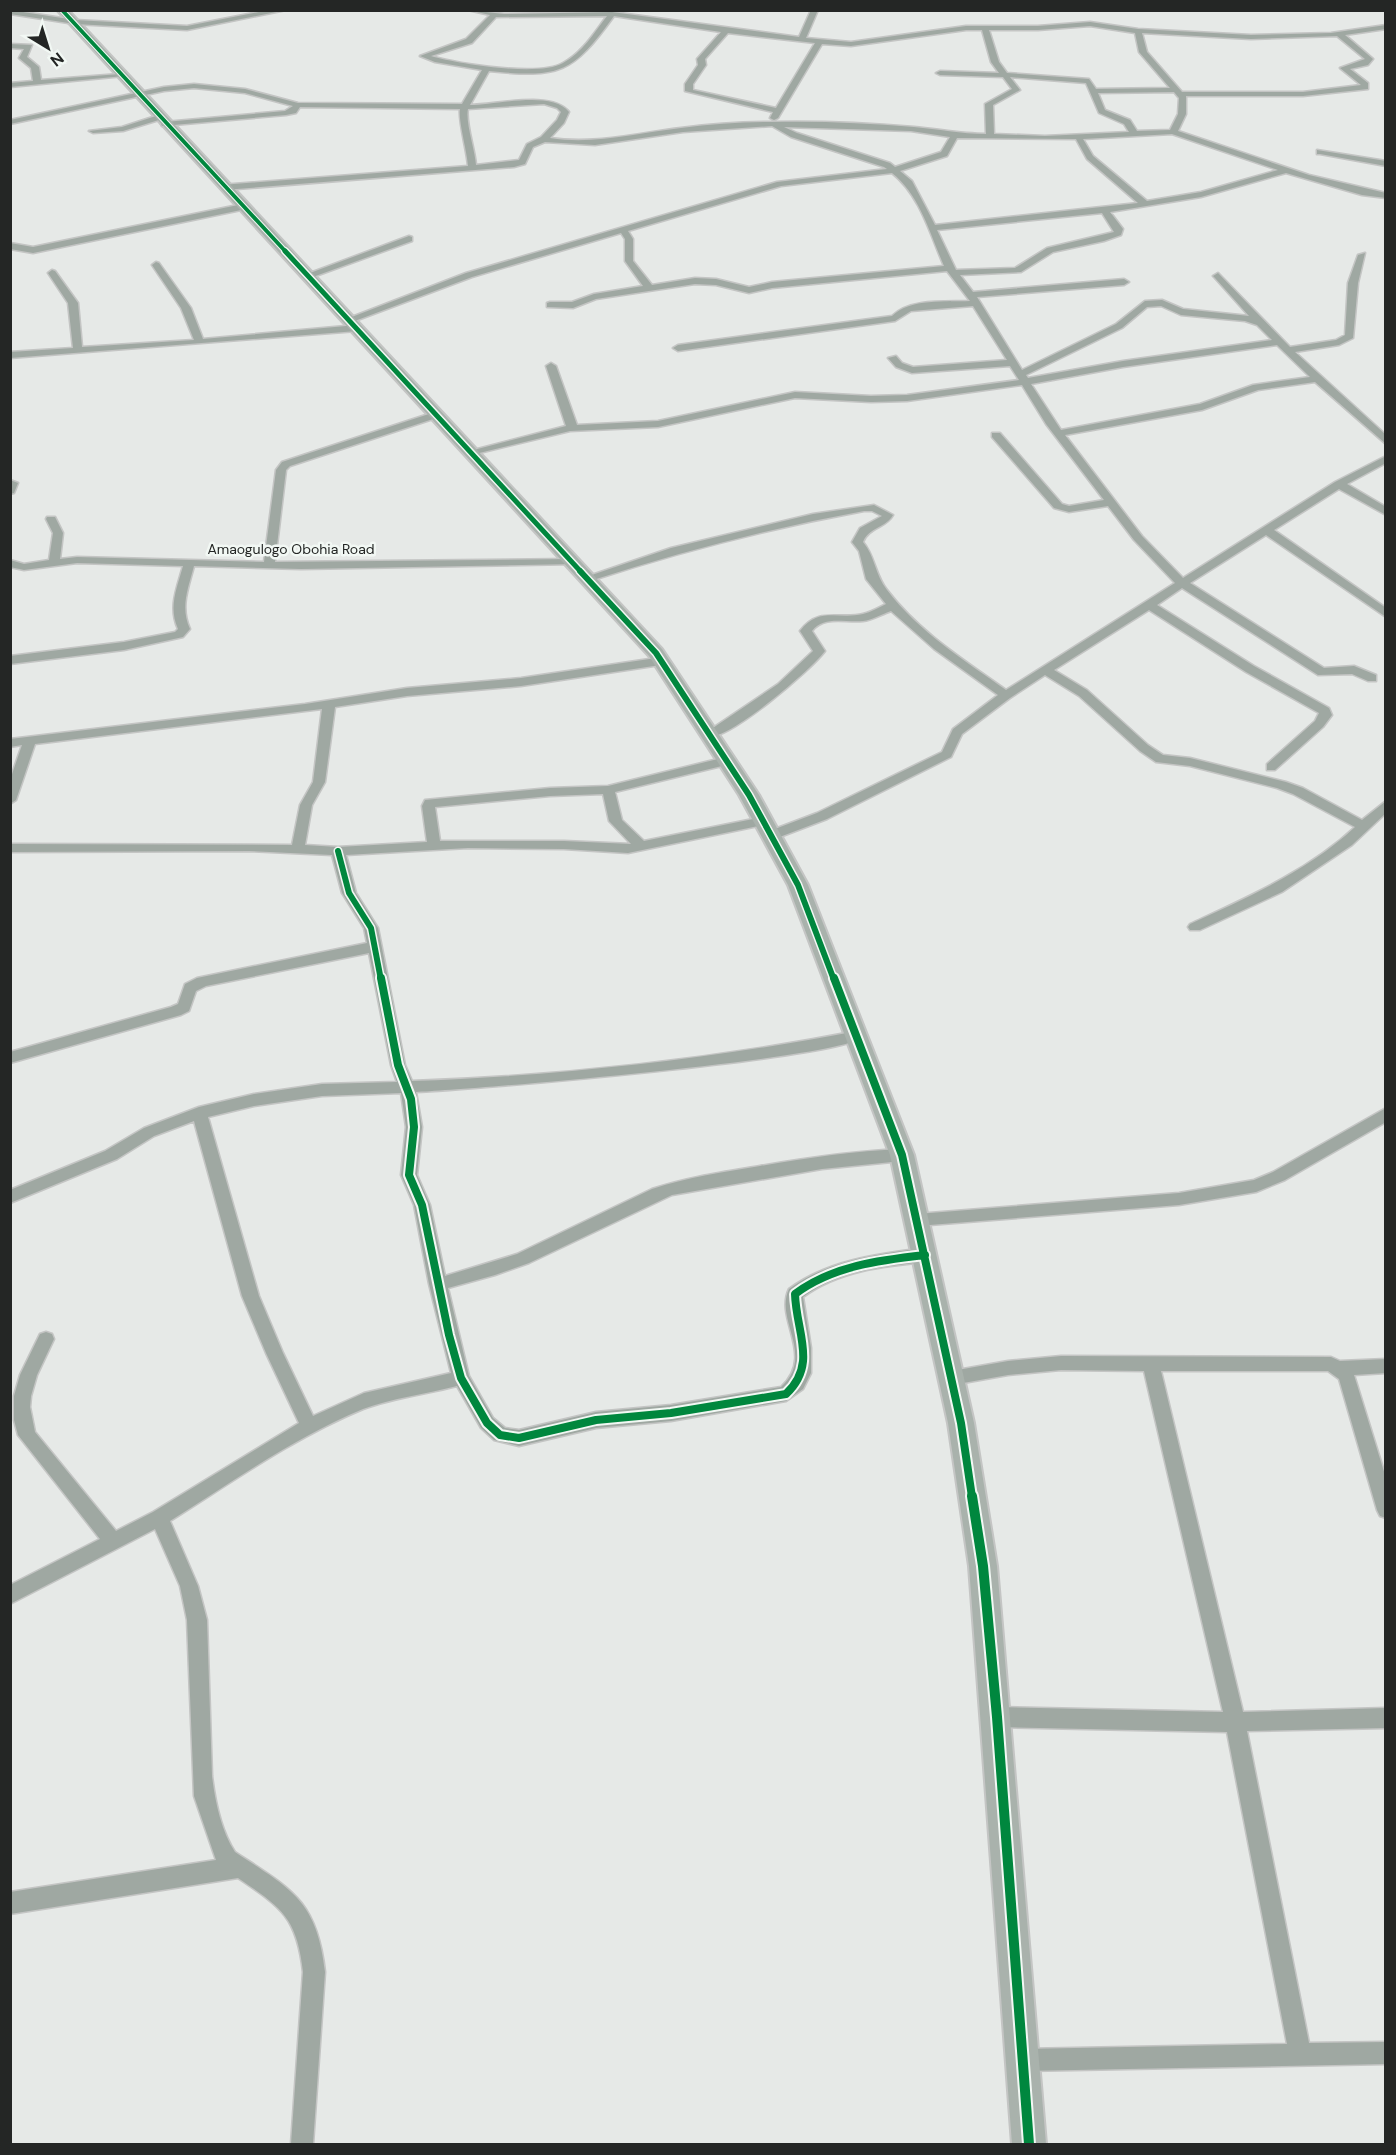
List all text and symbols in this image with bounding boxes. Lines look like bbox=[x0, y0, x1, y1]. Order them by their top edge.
north arrow bbox=[18, 18, 78, 78]
text: N bbox=[46, 48, 68, 71]
street label: Amaogulogo Obohia Road bbox=[207, 540, 375, 558]

